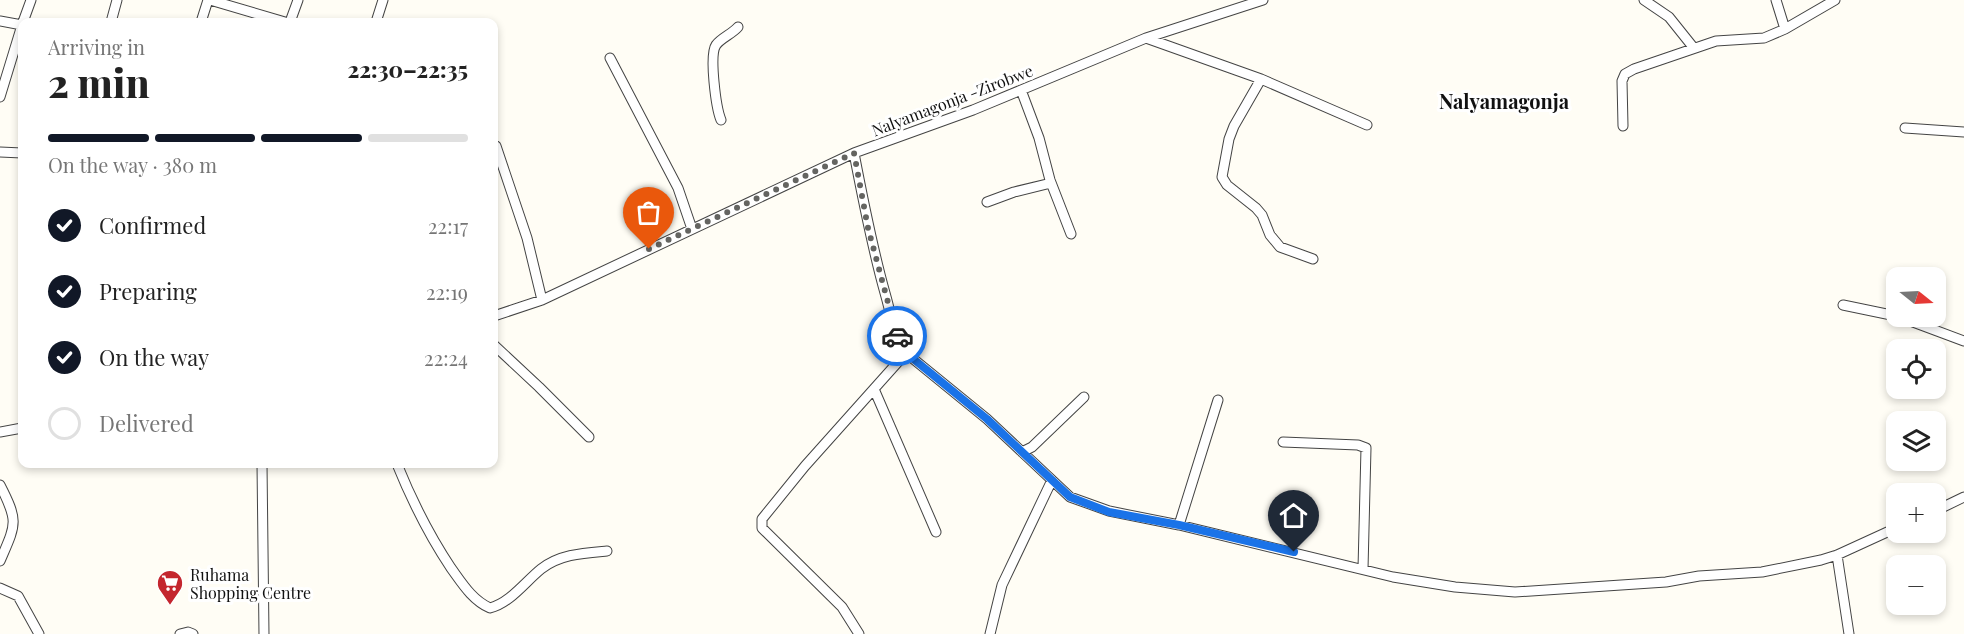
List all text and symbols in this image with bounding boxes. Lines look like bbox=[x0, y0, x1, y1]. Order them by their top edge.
text: Arriving in bbox=[48, 33, 145, 60]
text: 22:30–22:35 bbox=[347, 54, 468, 84]
text: 2 min bbox=[48, 56, 150, 108]
street label: Nalyamagonja -Zirobwe bbox=[868, 60, 1036, 140]
district label: Nalyamagonja bbox=[1439, 87, 1570, 114]
text: On the way · 380 m bbox=[48, 151, 217, 178]
pin bbox=[623, 187, 674, 249]
icon: bag bbox=[632, 196, 665, 229]
icon: check bbox=[48, 209, 81, 242]
text: Confirmed bbox=[99, 210, 206, 240]
text: 22:17 bbox=[428, 212, 468, 239]
north arrow bbox=[1886, 267, 1946, 327]
map controls bbox=[1886, 267, 1946, 615]
icon: check bbox=[48, 275, 81, 308]
text: Preparing bbox=[99, 276, 197, 306]
text: 22:19 bbox=[426, 278, 468, 305]
courier bbox=[867, 306, 927, 366]
icon: car bbox=[881, 320, 914, 353]
button: locate bbox=[1886, 339, 1946, 399]
icon: check bbox=[48, 341, 81, 374]
text: On the way bbox=[99, 342, 209, 372]
text: 22:24 bbox=[424, 344, 468, 371]
text: Delivered bbox=[99, 408, 194, 438]
button: layers bbox=[1886, 411, 1946, 471]
button: + bbox=[1886, 483, 1946, 543]
pin bbox=[1268, 490, 1319, 552]
icon: home bbox=[1277, 499, 1310, 532]
button: − bbox=[1886, 555, 1946, 615]
place label: Ruhama Shopping Centre bbox=[190, 564, 311, 603]
supermarket icon: Ruhama Shopping Centre bbox=[155, 568, 185, 606]

